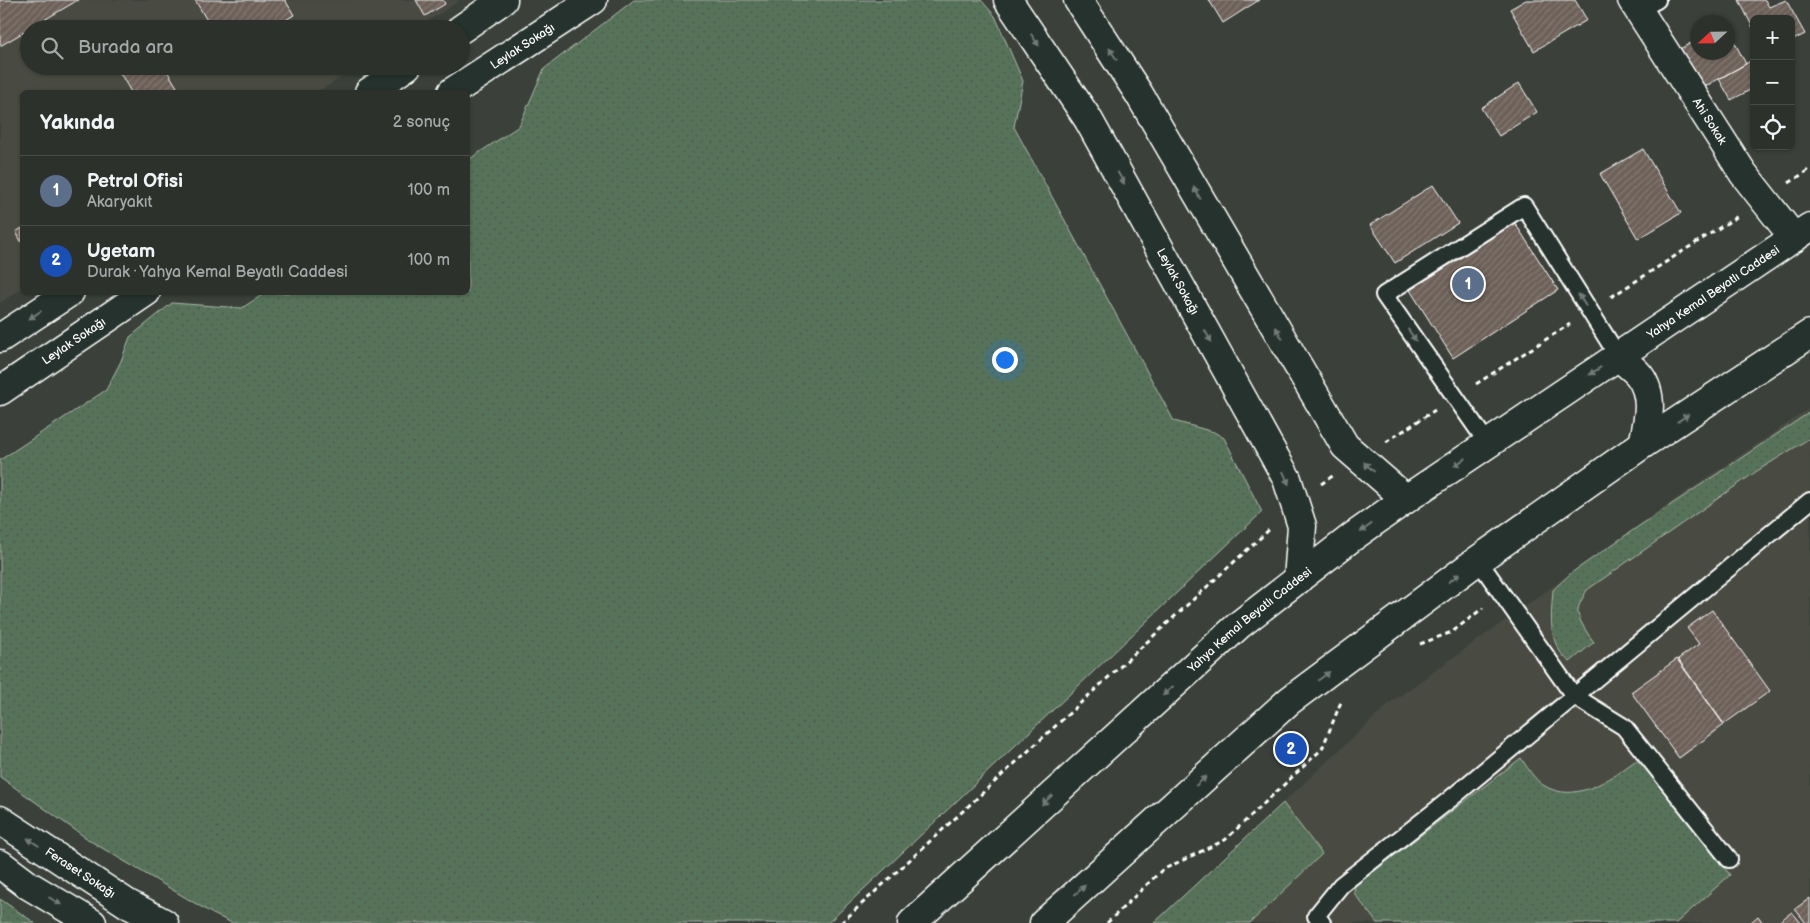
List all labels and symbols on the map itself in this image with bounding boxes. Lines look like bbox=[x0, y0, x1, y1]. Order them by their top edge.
north arrow bbox=[1690, 15, 1735, 60]
street label: Leylak Sokağı bbox=[488, 20, 558, 73]
one-way arrow bbox=[1030, 34, 1040, 47]
one-way arrow bbox=[1108, 47, 1118, 61]
street label: Ahi Sokak bbox=[1689, 95, 1730, 148]
one-way arrow bbox=[1116, 172, 1125, 185]
one-way arrow bbox=[1193, 186, 1201, 201]
street label: Yahya Kemal Beyatlı Caddesi bbox=[1643, 243, 1783, 343]
street label: Leylak Sokağı bbox=[1153, 246, 1202, 318]
pin: 1 bbox=[1452, 265, 1484, 303]
one-way arrow bbox=[1578, 294, 1587, 307]
one-way arrow bbox=[28, 310, 42, 320]
street label: Leylak Sokağı bbox=[39, 315, 109, 368]
one-way arrow bbox=[1275, 327, 1284, 340]
one-way arrow bbox=[1204, 328, 1212, 343]
one-way arrow bbox=[1407, 328, 1417, 342]
your location bbox=[992, 347, 1018, 373]
one-way arrow bbox=[1588, 367, 1602, 376]
one-way arrow bbox=[1677, 413, 1690, 422]
one-way arrow bbox=[1454, 457, 1467, 467]
one-way arrow bbox=[1364, 461, 1376, 473]
one-way arrow bbox=[1282, 471, 1290, 485]
one-way arrow bbox=[1359, 523, 1373, 533]
street label: Yahya Kemal Beyatlı Caddesi bbox=[1184, 564, 1315, 677]
one-way arrow bbox=[1447, 573, 1461, 583]
one-way arrow bbox=[1317, 670, 1330, 681]
one-way arrow bbox=[1161, 685, 1174, 696]
pin: 2 bbox=[1275, 730, 1307, 768]
one-way arrow bbox=[1194, 775, 1206, 787]
one-way arrow bbox=[1042, 794, 1054, 806]
one-way arrow bbox=[26, 837, 40, 847]
street label: Feraset Sokağı bbox=[42, 845, 118, 902]
one-way arrow bbox=[1074, 884, 1086, 896]
one-way arrow bbox=[49, 896, 62, 905]

